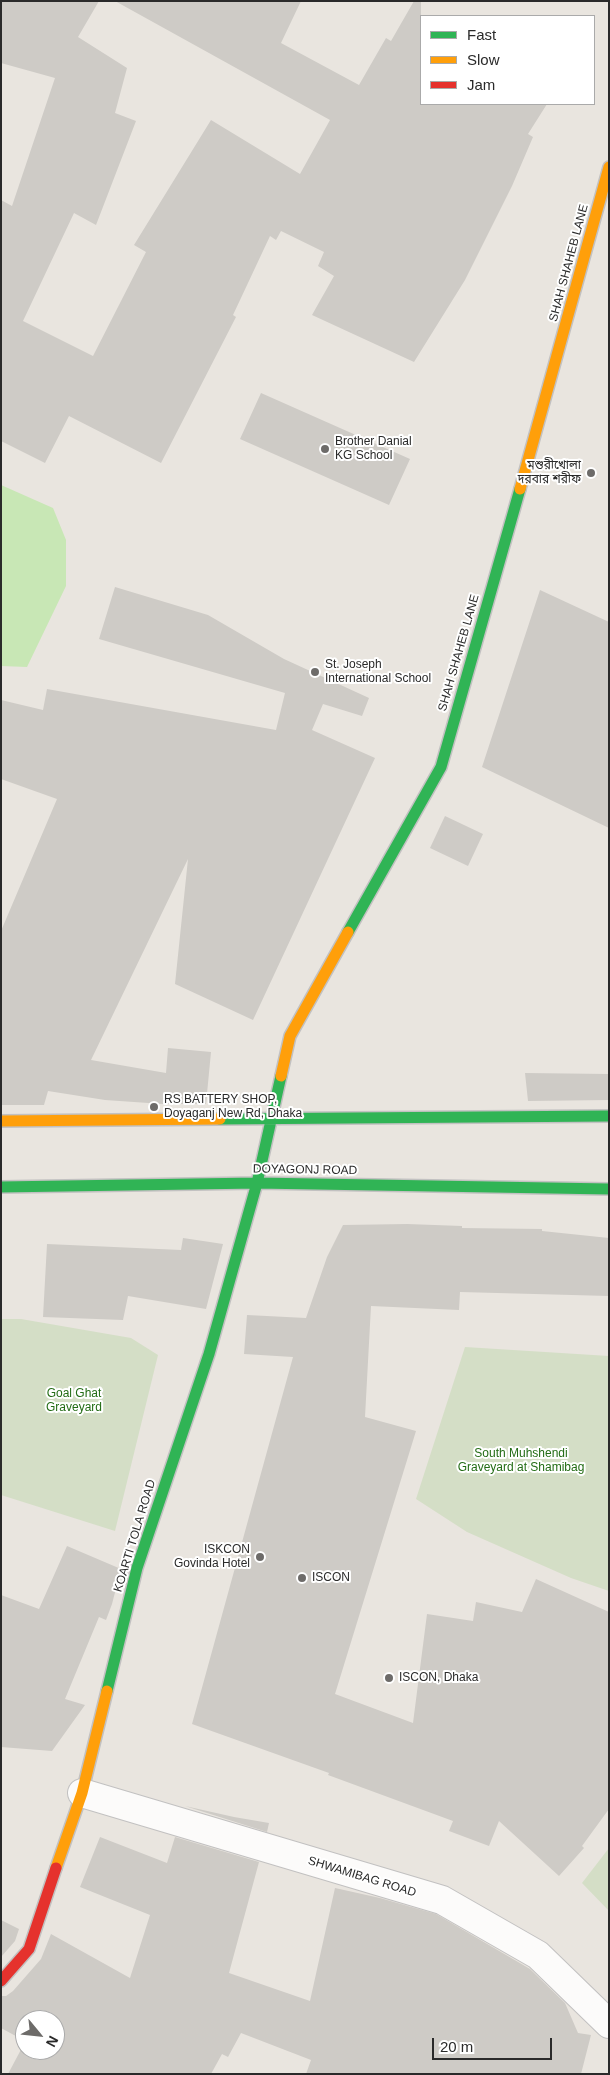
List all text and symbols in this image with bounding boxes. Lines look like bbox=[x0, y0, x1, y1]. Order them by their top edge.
legend bbox=[420, 15, 595, 105]
text: Fast bbox=[467, 26, 496, 43]
text: Slow bbox=[467, 51, 500, 68]
text: Jam bbox=[467, 76, 495, 93]
street label: SHAH SHAHEB LANE bbox=[546, 203, 592, 323]
place label: Brother Danial KG School bbox=[335, 435, 412, 463]
marker: Brother Danial KG School bbox=[319, 443, 331, 455]
place label: মশুরীখোলা দরবার শরীফ bbox=[518, 459, 581, 487]
marker: মশুরীখোলা দরবার শরীফ bbox=[585, 467, 597, 479]
street label: SHAH SHAHEB LANE bbox=[435, 593, 483, 713]
place label: St. Joseph International School bbox=[325, 658, 431, 686]
marker: St. Joseph International School bbox=[309, 666, 321, 678]
place label: RS BATTERY SHOP, Doyaganj New Rd, Dhaka bbox=[164, 1093, 302, 1121]
marker: RS BATTERY SHOP, Doyaganj New Rd, Dhaka bbox=[148, 1101, 160, 1113]
street label: DOYAGONJ ROAD bbox=[253, 1162, 357, 1178]
park label: Goal Ghat Graveyard bbox=[46, 1387, 102, 1415]
park label: South Muhshendi Graveyard at Shamibag bbox=[458, 1447, 584, 1475]
street label: KOARTI TOLA ROAD bbox=[111, 1478, 159, 1594]
place label: ISKCON Govinda Hotel bbox=[174, 1543, 250, 1571]
marker: ISKCON Govinda Hotel bbox=[254, 1551, 266, 1563]
place label: ISCON bbox=[312, 1571, 350, 1585]
marker: ISCON bbox=[296, 1572, 308, 1584]
place label: ISCON, Dhaka bbox=[399, 1671, 478, 1685]
marker: ISCON, Dhaka bbox=[383, 1672, 395, 1684]
street label: SHWAMIBAG ROAD bbox=[306, 1854, 418, 1900]
north arrow bbox=[15, 2010, 65, 2060]
scale bar bbox=[435, 2028, 555, 2060]
text: N bbox=[43, 2033, 62, 2050]
text: 20 m bbox=[440, 2038, 473, 2055]

